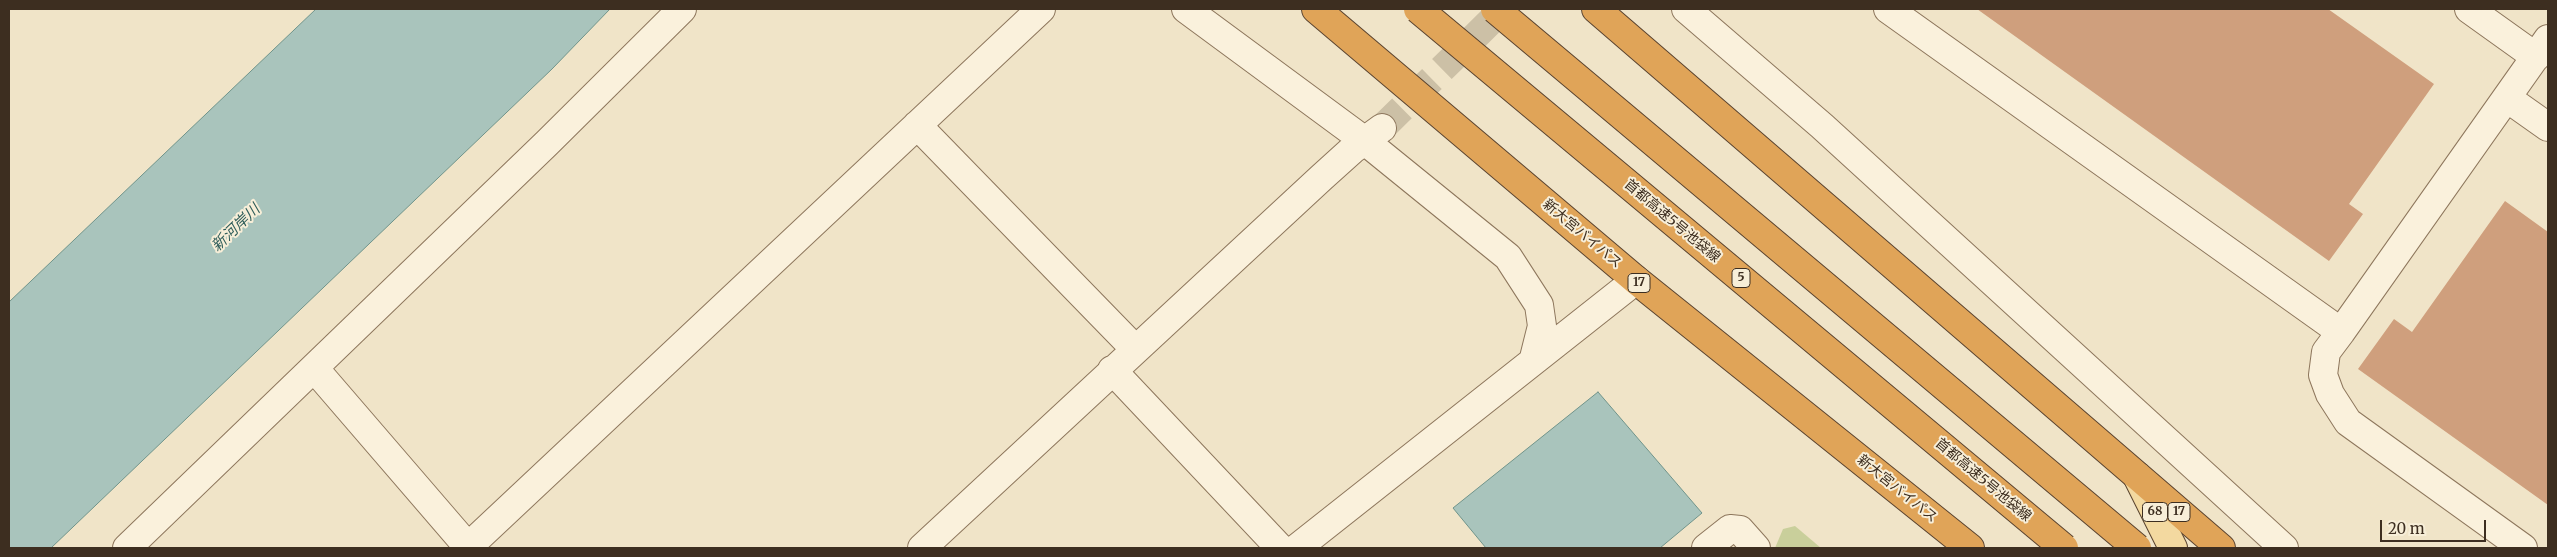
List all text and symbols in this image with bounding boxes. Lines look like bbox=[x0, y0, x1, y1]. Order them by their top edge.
street label: 首都高速5号池袋線 bbox=[1621, 176, 1723, 266]
street label: 新大宮バイパス bbox=[1539, 196, 1625, 272]
water label: 新河岸川 bbox=[208, 201, 264, 255]
road number: 5 bbox=[1732, 268, 1750, 288]
road number: 17 bbox=[1628, 274, 1650, 292]
street label: 首都高速5号池袋線 bbox=[1932, 435, 2034, 525]
street label: 新大宮バイパス bbox=[1854, 452, 1940, 526]
road number: 68 bbox=[2142, 502, 2168, 522]
road number: 17 bbox=[2168, 502, 2190, 522]
scale bar bbox=[2382, 510, 2488, 542]
text: 20 m bbox=[2388, 519, 2425, 538]

